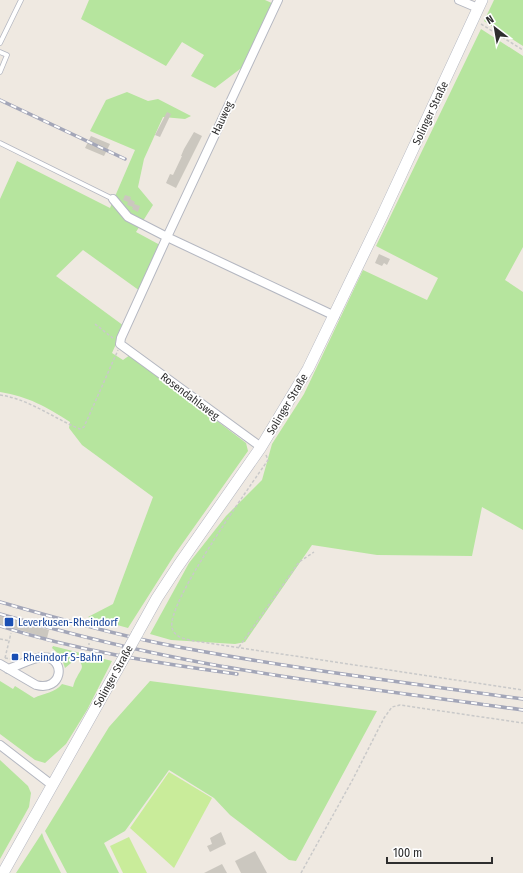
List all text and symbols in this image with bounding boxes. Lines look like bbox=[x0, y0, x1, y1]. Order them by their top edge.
north arrow bbox=[475, 8, 515, 48]
text: N bbox=[484, 13, 496, 27]
street label: Solinger Straße bbox=[410, 79, 451, 147]
street label: Hauweg bbox=[209, 99, 236, 137]
street label: Rosendahlsweg bbox=[158, 370, 222, 423]
street label: Solinger Straße bbox=[264, 371, 311, 437]
marker: Leverkusen-Rheindorf bbox=[3, 616, 15, 628]
place label: Leverkusen-Rheindorf bbox=[18, 616, 118, 629]
street label: Solinger Straße bbox=[91, 643, 136, 709]
place label: Rheindorf S-Bahn bbox=[23, 651, 103, 664]
marker: Rheindorf S-Bahn bbox=[10, 652, 20, 662]
scale bar bbox=[387, 839, 492, 865]
text: 100 m bbox=[393, 846, 422, 860]

